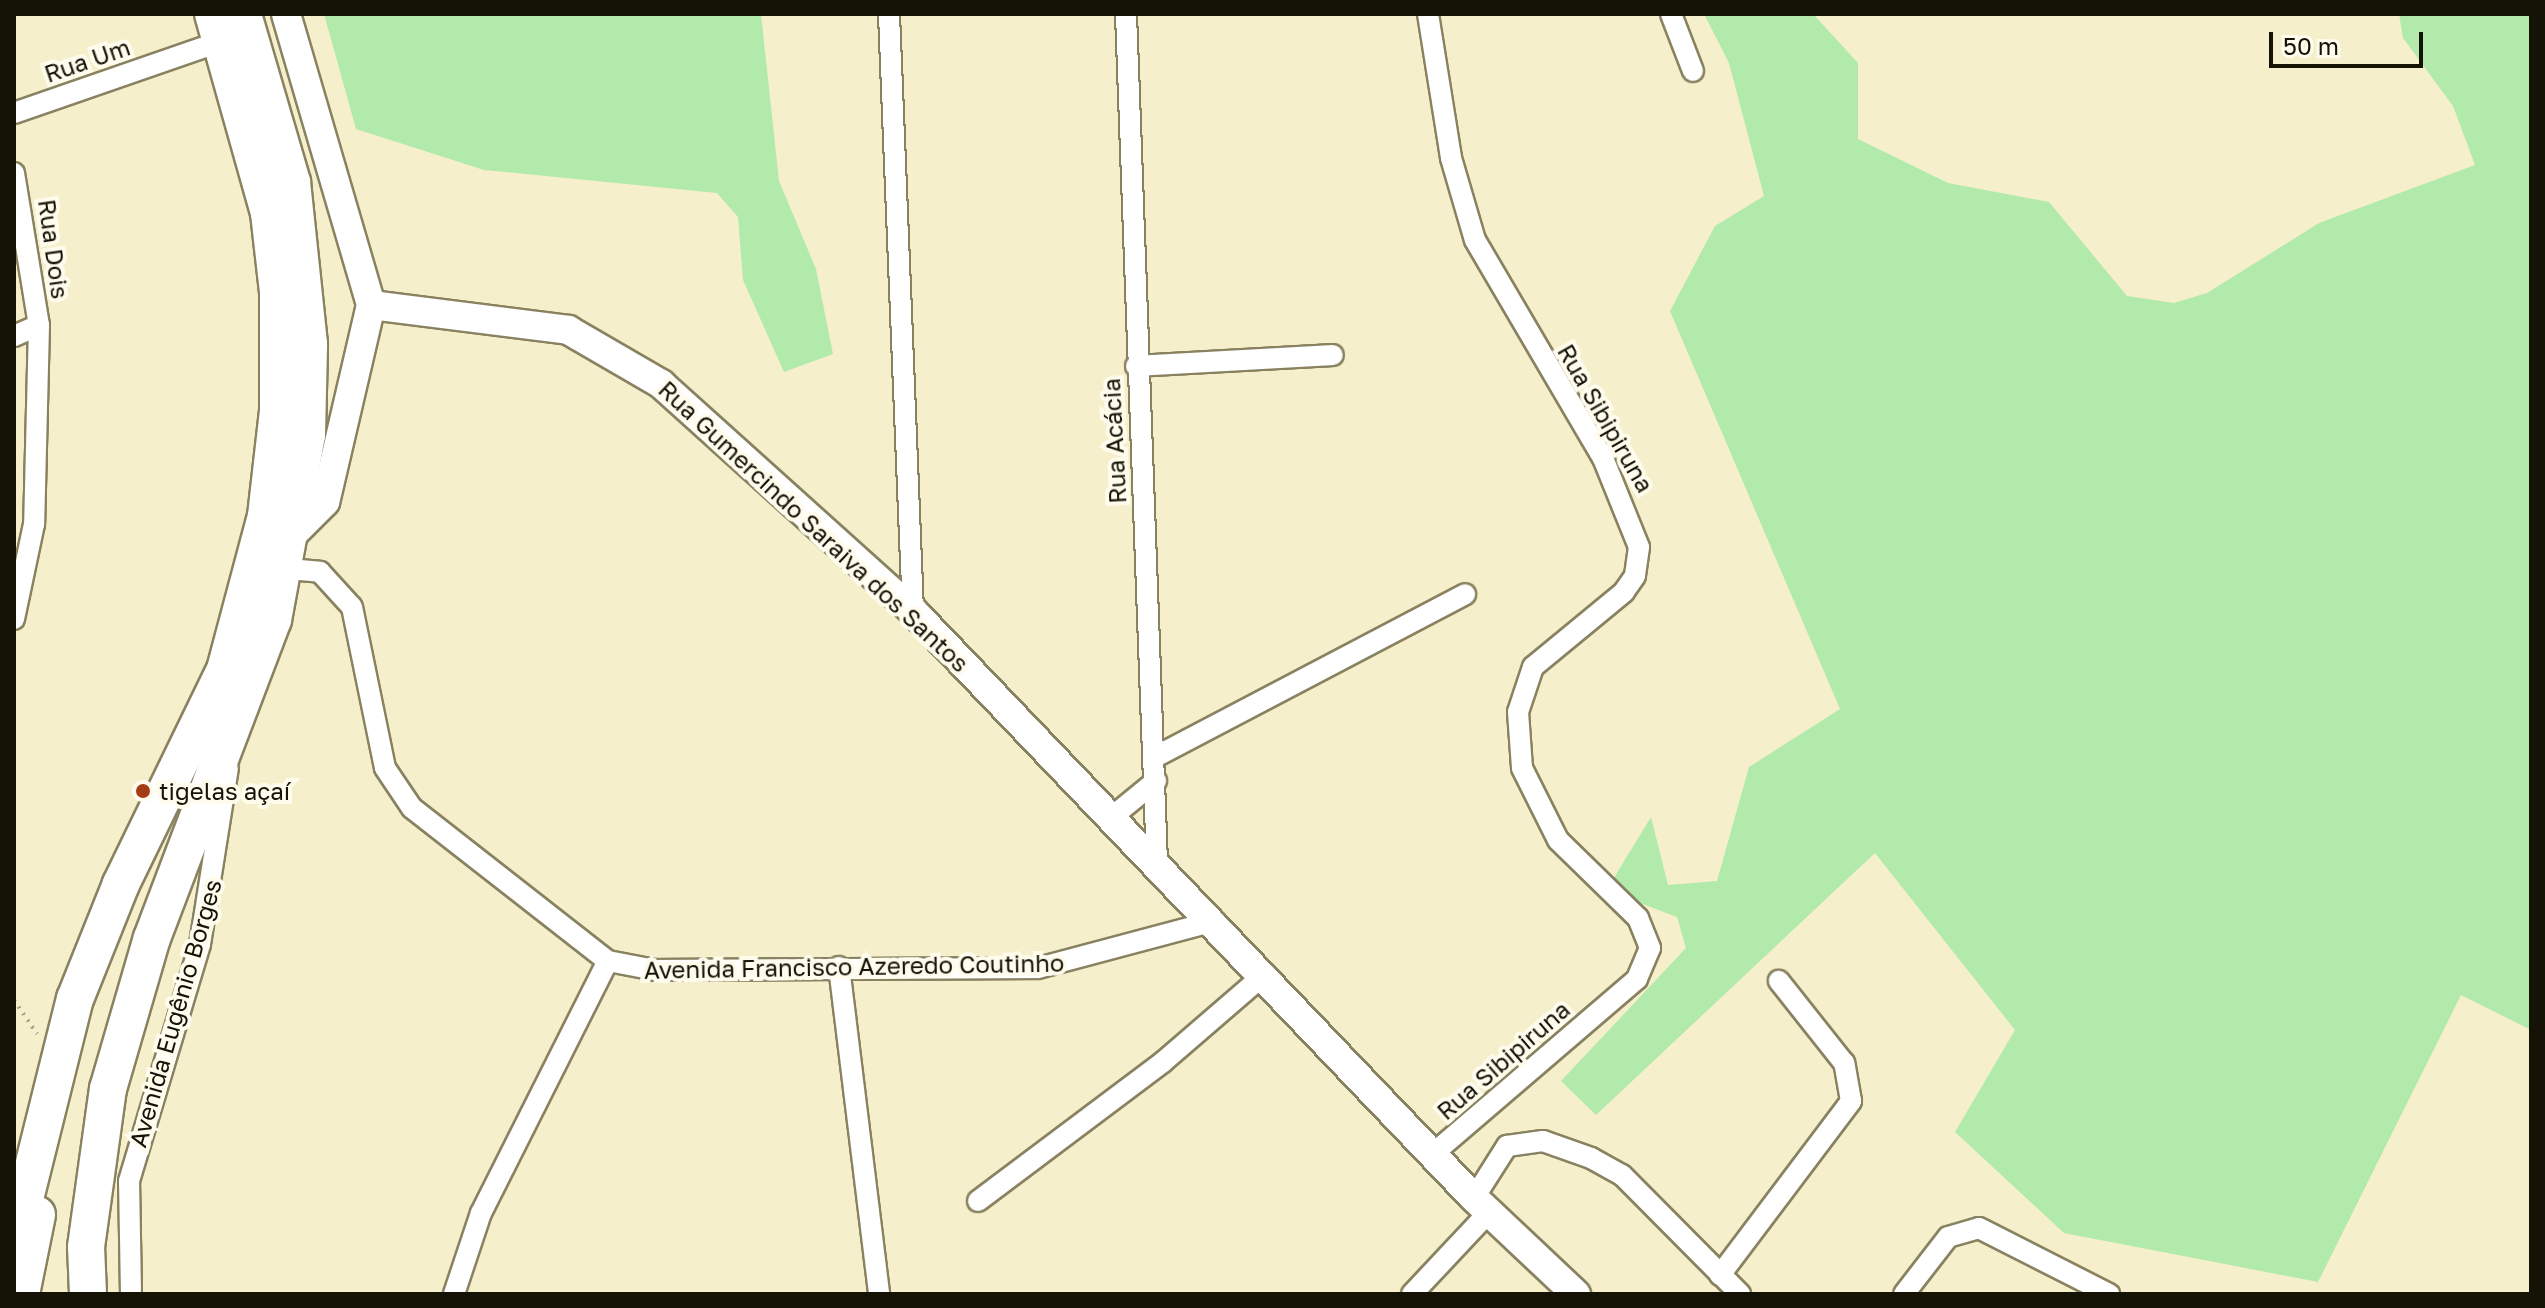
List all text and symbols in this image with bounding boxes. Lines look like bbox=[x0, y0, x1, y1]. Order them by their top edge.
scale bar bbox=[2273, 16, 2427, 66]
text: 50 m bbox=[2283, 31, 2339, 60]
street label: Rua Um bbox=[40, 32, 134, 88]
street label: Rua Dois bbox=[33, 197, 75, 301]
street label: Rua Sibipiruna bbox=[1552, 339, 1660, 497]
street label: Rua Gumercindo Saraiva dos Santos bbox=[653, 374, 975, 678]
street label: Rua Acácia bbox=[1096, 378, 1132, 504]
place label: tigelas açaí bbox=[159, 777, 290, 805]
marker: tigelas açaí bbox=[134, 782, 152, 800]
street label: Avenida Eugênio Borges bbox=[123, 876, 227, 1150]
street label: Avenida Francisco Azeredo Coutinho bbox=[644, 948, 1064, 984]
street label: Rua Sibipiruna bbox=[1431, 995, 1575, 1125]

